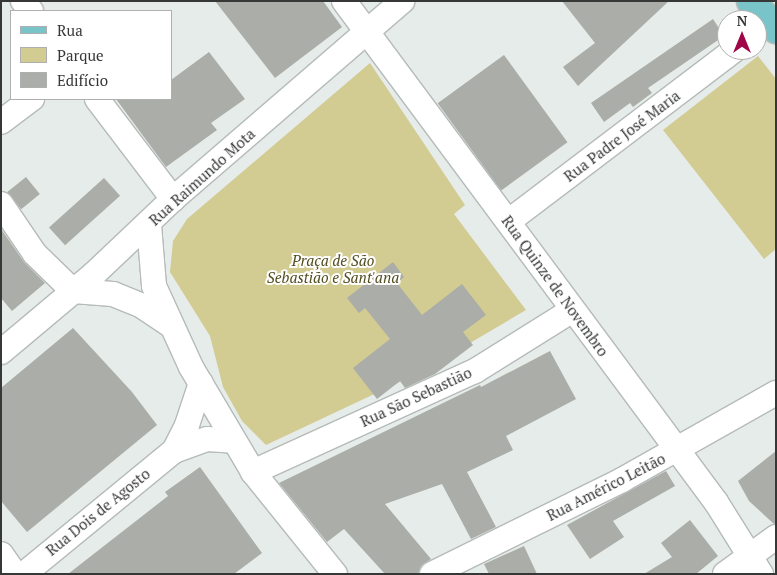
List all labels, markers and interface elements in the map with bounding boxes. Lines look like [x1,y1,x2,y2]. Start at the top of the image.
legend [10,10,172,100]
north arrow [717,10,767,60]
text: N [737,11,747,30]
text: Rua [57,20,83,40]
text: Parque [57,45,104,65]
text: Edifício [57,70,108,90]
street label: Rua Padre José Maria [560,86,684,186]
street label: Rua Raimundo Mota [145,125,259,229]
street label: Rua Quinze de Novembro [498,212,612,360]
park label: Praça de São Sebastião e Sant'ana [267,251,399,286]
street label: Rua São Sebastião [357,363,475,431]
street label: Rua Américo Leitão [544,449,668,525]
street label: Rua Dois de Agosto [42,465,154,559]

